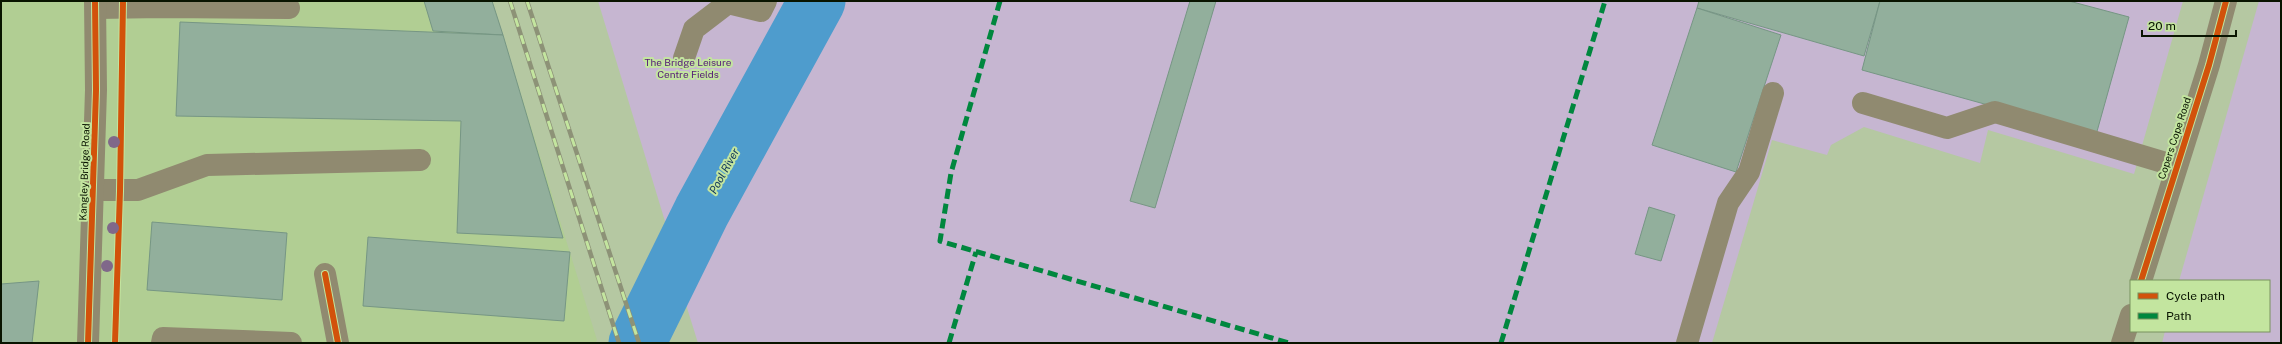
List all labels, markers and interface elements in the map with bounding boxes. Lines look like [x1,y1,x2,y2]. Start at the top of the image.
scale bar [2142,12,2236,38]
text: 20 m [2148,19,2176,33]
park label: The Bridge Leisure Centre Fields [644,56,732,80]
street label: Copers Cope Road [2155,95,2193,181]
street label: Kangley Bridge Road [76,123,92,221]
water label: Pool River [707,146,742,196]
legend [2130,280,2270,332]
text: Cycle path [2166,289,2225,303]
text: Path [2166,309,2192,323]

